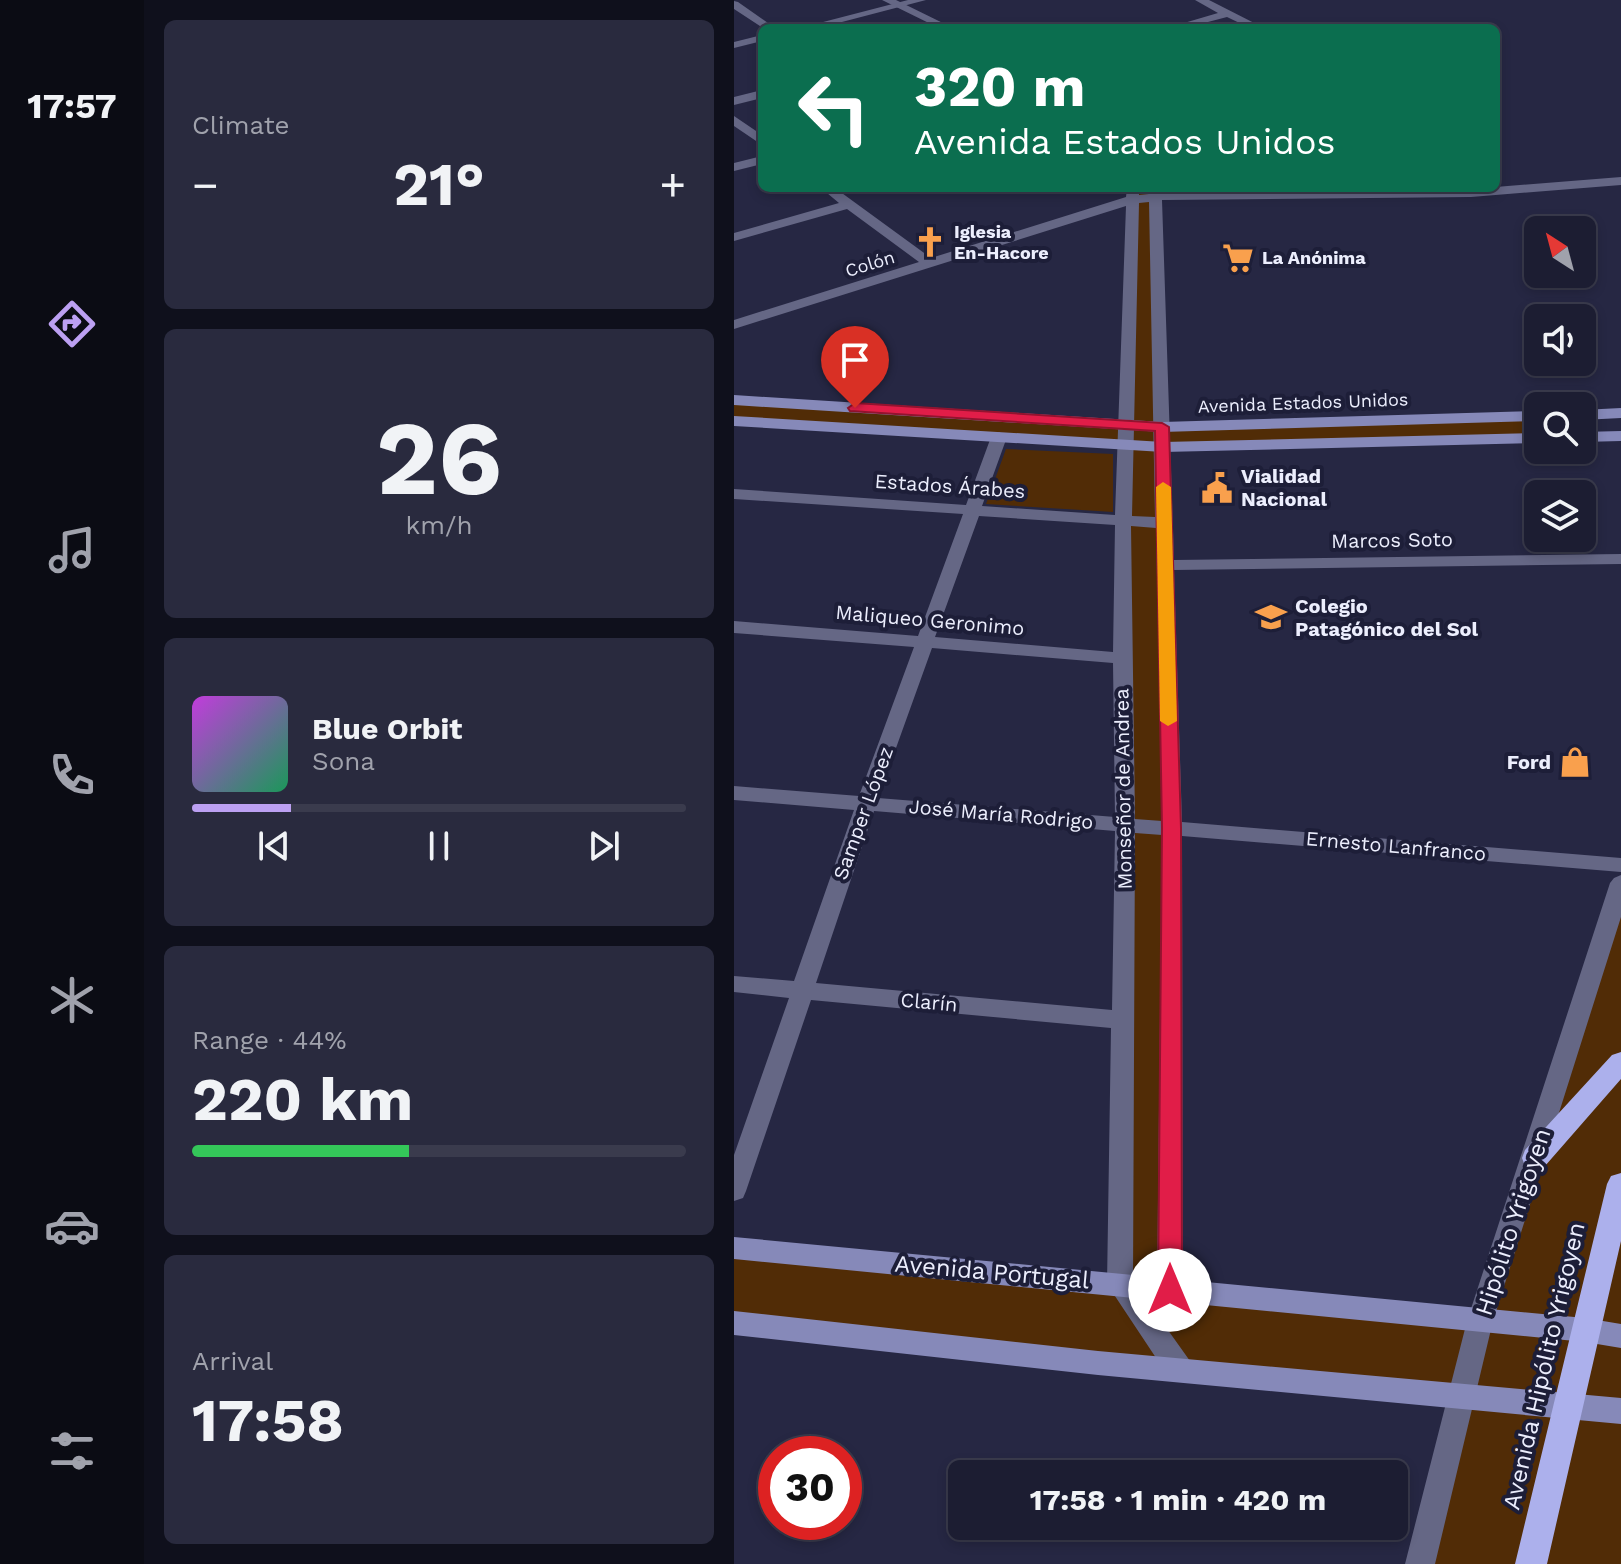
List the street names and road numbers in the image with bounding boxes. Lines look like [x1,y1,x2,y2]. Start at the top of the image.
street label: Colón [843,246,897,281]
street label: Avenida Estados Unidos [1197,388,1409,417]
street label: Estados Árabes [874,469,1026,503]
street label: Marcos Soto [1331,527,1453,553]
street label: Maliqueo Geronimo [835,600,1025,640]
street label: Monseñor de Andrea [1109,688,1137,890]
street label: Samper López [828,743,898,883]
street label: José María Rodrigo [908,794,1094,834]
street label: Ernesto Lanfranco [1305,826,1487,866]
street label: Clarín [900,988,958,1016]
street label: Hipólito Yrigoyen [1470,1125,1556,1319]
street label: Avenida Hipólito Yrigoyen [1497,1220,1591,1512]
street label: Avenida Portugal [893,1250,1091,1295]

